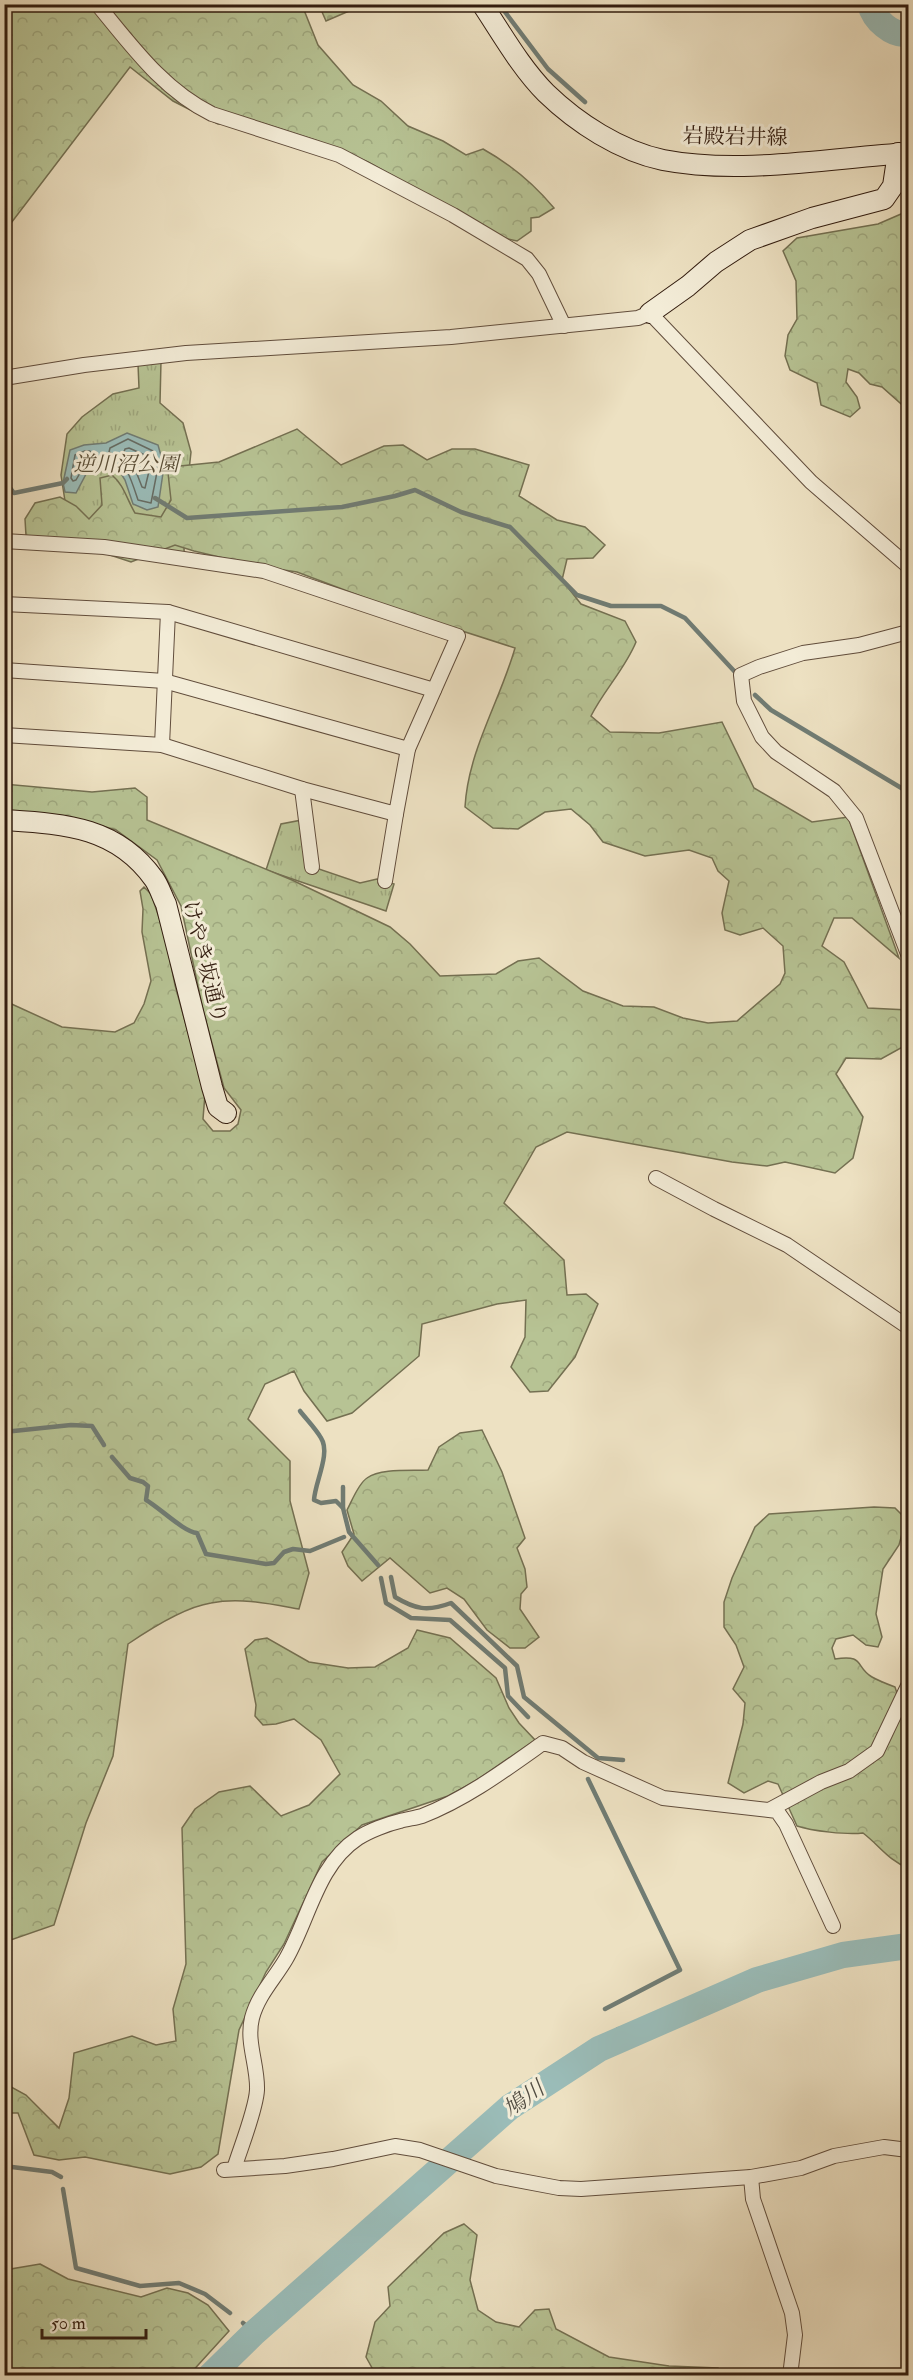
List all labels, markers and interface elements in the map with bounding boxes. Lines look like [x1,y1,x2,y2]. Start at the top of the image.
street label: 岩殿岩井線 [682,123,788,151]
park label: 逆川沼公園 [74,451,181,478]
street label: けやき坂通り [177,898,233,1026]
water label: 鳩川 [498,2074,552,2123]
scale bar [42,2302,146,2340]
text: 50 m [51,2312,86,2335]

